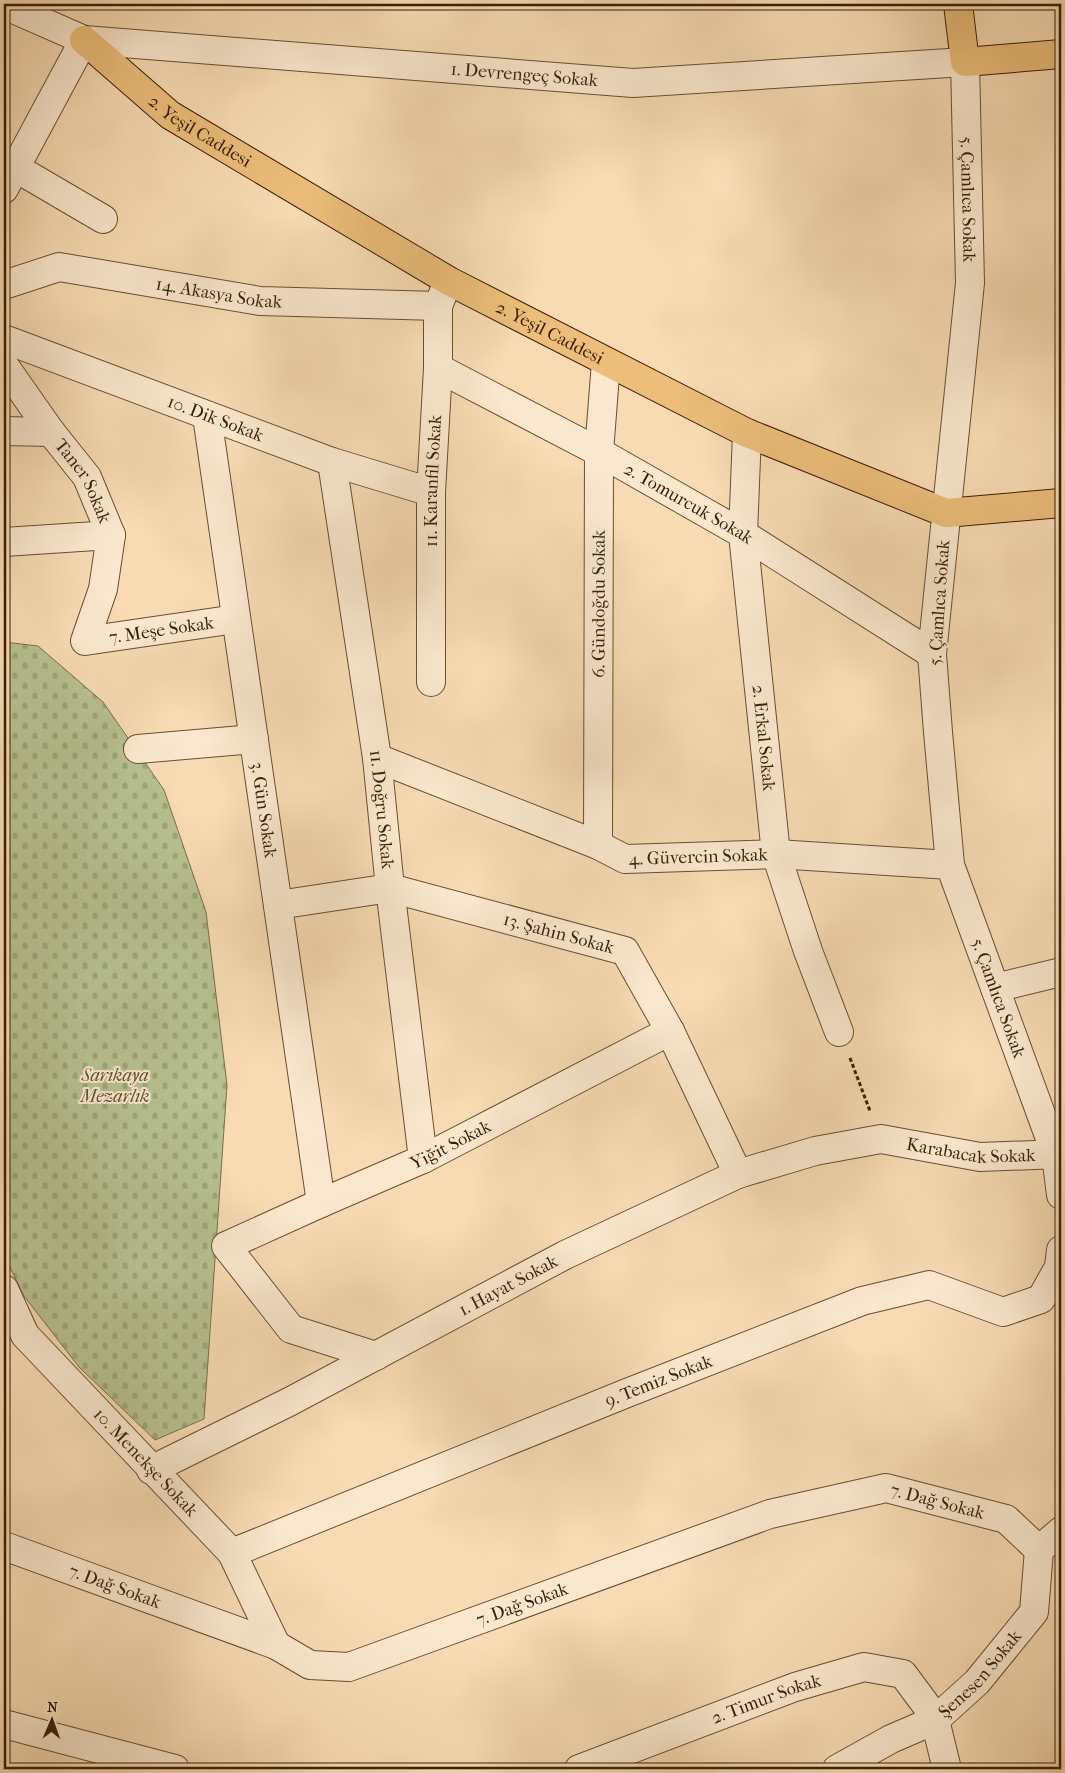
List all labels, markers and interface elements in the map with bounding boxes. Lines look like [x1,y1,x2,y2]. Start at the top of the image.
street label: 1. Devrengeç Sokak [450,59,599,91]
street label: 2. Yeşil Caddesi [144,91,255,172]
street label: 5. Çamlıca Sokak [955,136,980,263]
street label: 14. Akasya Sokak [154,274,283,313]
street label: 2. Yeşil Caddesi [492,297,608,369]
street label: 10. Dik Sokak [164,391,267,447]
street label: 11. Karanfil Sokak [421,414,446,547]
street label: Taner Sokak [50,435,115,527]
street label: 2. Tomurcuk Sokak [620,459,758,549]
street label: 6. Gündoğdu Sokak [588,529,610,678]
street label: 5. Çamlıca Sokak [925,539,955,667]
street label: 7. Meşe Sokak [108,612,216,648]
street label: 2. Erkal Sokak [748,684,780,793]
street label: 11. Doğru Sokak [365,748,398,871]
street label: 3. Gün Sokak [246,760,281,860]
street label: 4. Güvercin Sokak [628,844,769,870]
street label: 13. Şahin Sokak [501,909,617,959]
street label: 5. Çamlıca Sokak [967,935,1030,1062]
park label: Sarıkaya Mezarlık [78,1065,150,1107]
street label: Yiğit Sokak [406,1115,495,1175]
street label: Karabacak Sokak [905,1134,1036,1168]
street label: 1. Hayat Sokak [455,1251,562,1321]
street label: 9. Temiz Sokak [602,1350,716,1412]
street label: 10. Menekşe Sokak [89,1404,202,1522]
street label: 7. Dağ Sokak [888,1480,987,1524]
street label: 7. Dağ Sokak [66,1560,164,1613]
street label: 7. Dağ Sokak [473,1578,572,1631]
street label: Şenesen Sokak [934,1626,1026,1723]
street label: 2. Timur Sokak [708,1670,824,1729]
north arrow [28,1696,78,1746]
text: N [47,1699,58,1716]

